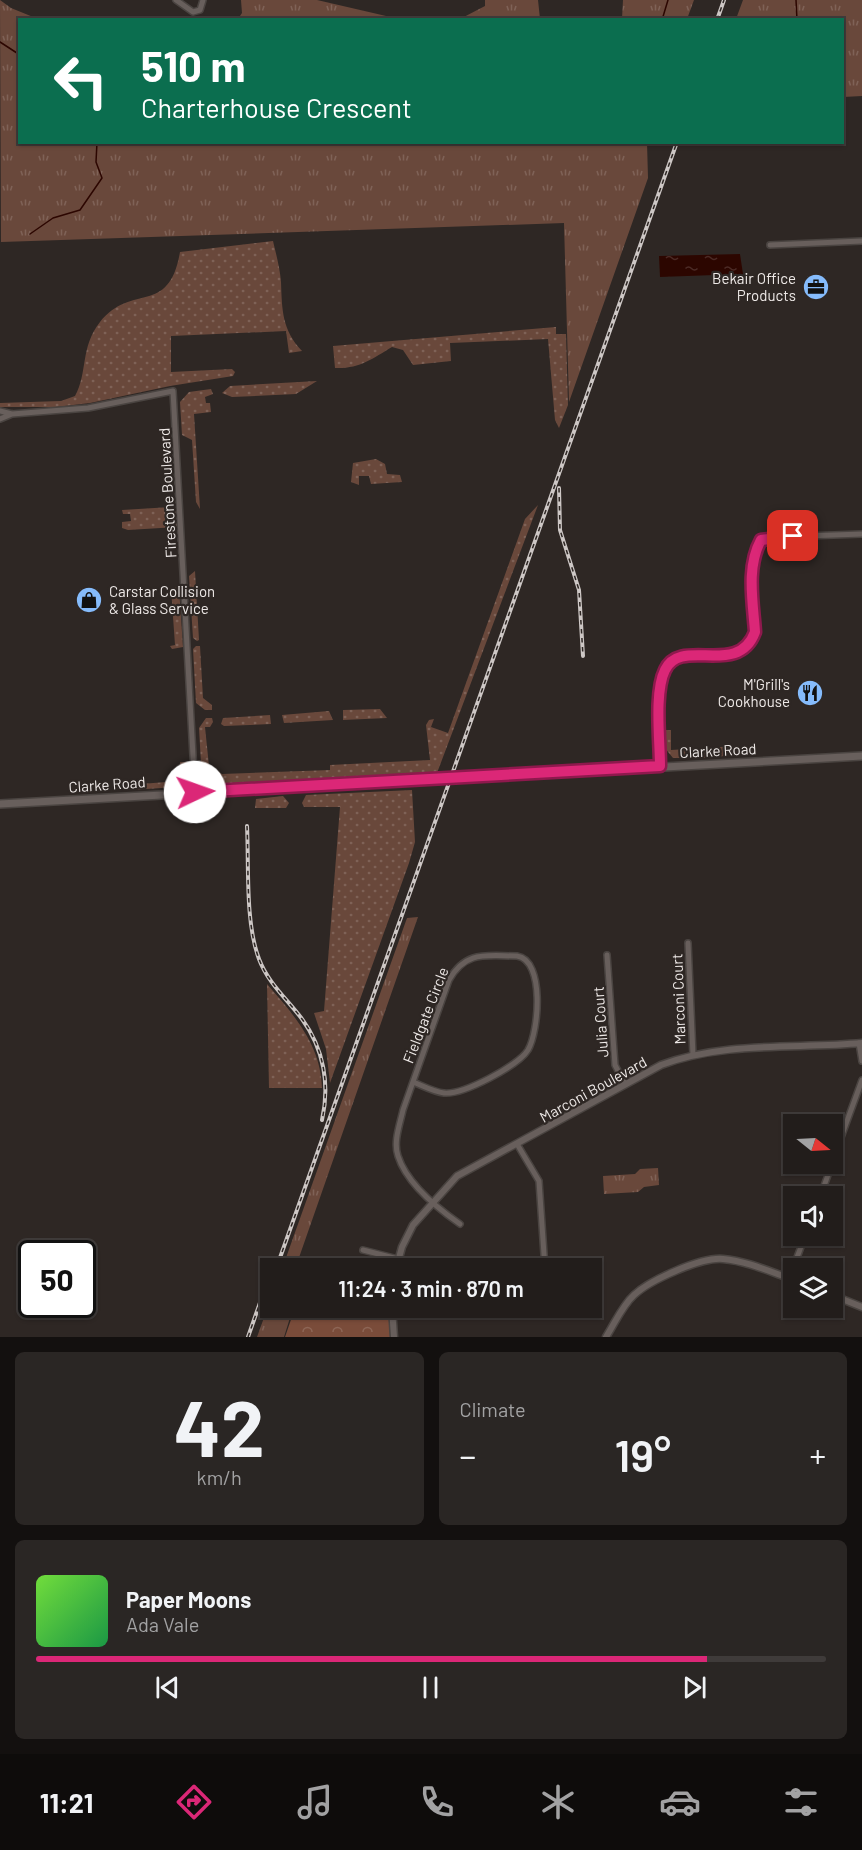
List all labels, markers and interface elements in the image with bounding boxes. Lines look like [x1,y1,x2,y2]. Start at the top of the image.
text: 510 m [141,40,245,90]
icon: left [42,42,120,120]
text: Charterhouse Crescent [141,91,412,123]
place label: Bekair Office Products [712,269,796,304]
office icon: Bekair Office Products [801,272,831,302]
street label: Firestone Boulevard [155,427,179,559]
pin [767,510,818,561]
icon: arrive [776,519,809,552]
place label: Carstar Collision & Glass Service [109,582,215,617]
shop icon: Carstar Collision & Glass Service [74,585,104,615]
place label: M'Grill's Cookhouse [718,675,790,710]
restaurant icon: M'Grill's Cookhouse [795,678,825,708]
street label: Clarke Road [679,739,757,761]
position arrow [163,760,227,824]
street label: Clarke Road [68,772,146,796]
street label: Marconi Court [667,953,689,1045]
street label: Fieldgate Circle [398,964,452,1066]
street label: Julia Court [589,986,611,1058]
street label: Marconi Boulevard [536,1052,650,1126]
north arrow [783,1114,843,1174]
map controls [783,1114,843,1318]
button: sound [783,1186,843,1246]
speed limit sign: 50 [18,1240,96,1318]
button: layers [783,1258,843,1318]
text: 11:24 · 3 min · 870 m [338,1275,524,1301]
text: 42 [174,1379,265,1473]
text: Climate [460,1397,526,1421]
text: 19° [614,1427,671,1481]
text: − [460,1435,476,1475]
text: + [810,1435,826,1475]
text: km/h [197,1465,242,1489]
text: Paper Moons [126,1586,251,1612]
text: Ada Vale [126,1612,199,1636]
icon: previous [151,1671,184,1704]
icon: pause [414,1671,447,1704]
icon: next [678,1671,711,1704]
icon: directions [173,1781,215,1823]
icon: music [294,1781,336,1823]
icon: phone [416,1781,458,1823]
icon: climate [537,1781,579,1823]
icon: car [659,1781,701,1823]
icon: filters [780,1781,822,1823]
text: 11:21 [40,1786,93,1818]

